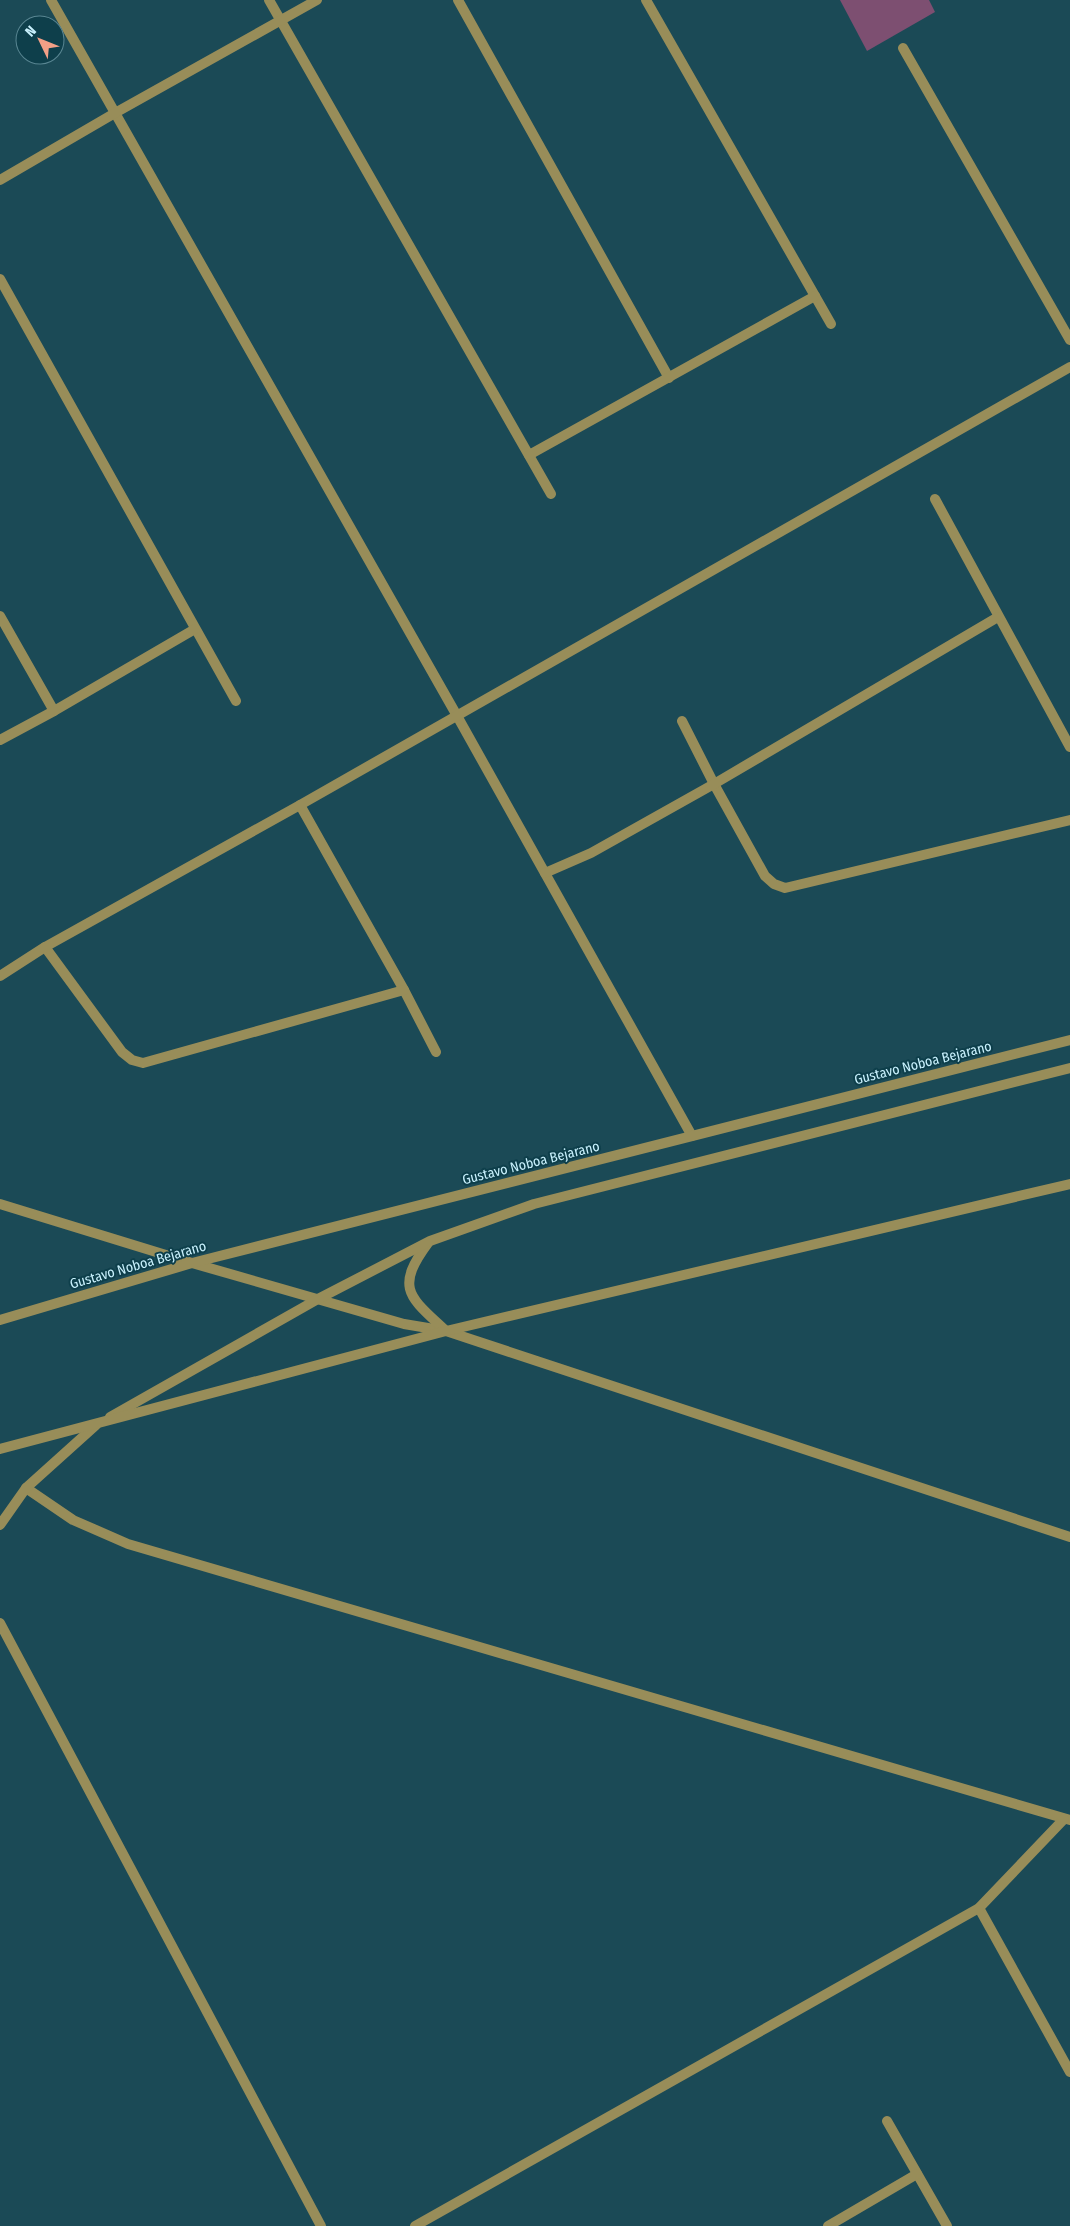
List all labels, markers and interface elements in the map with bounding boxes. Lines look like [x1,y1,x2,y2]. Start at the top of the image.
north arrow [15,15,65,65]
text: N [22,23,40,40]
street label: Gustavo Noboa Bejarano [853,1038,993,1088]
street label: Gustavo Noboa Bejarano [461,1138,601,1188]
street label: Gustavo Noboa Bejarano [68,1237,208,1293]

